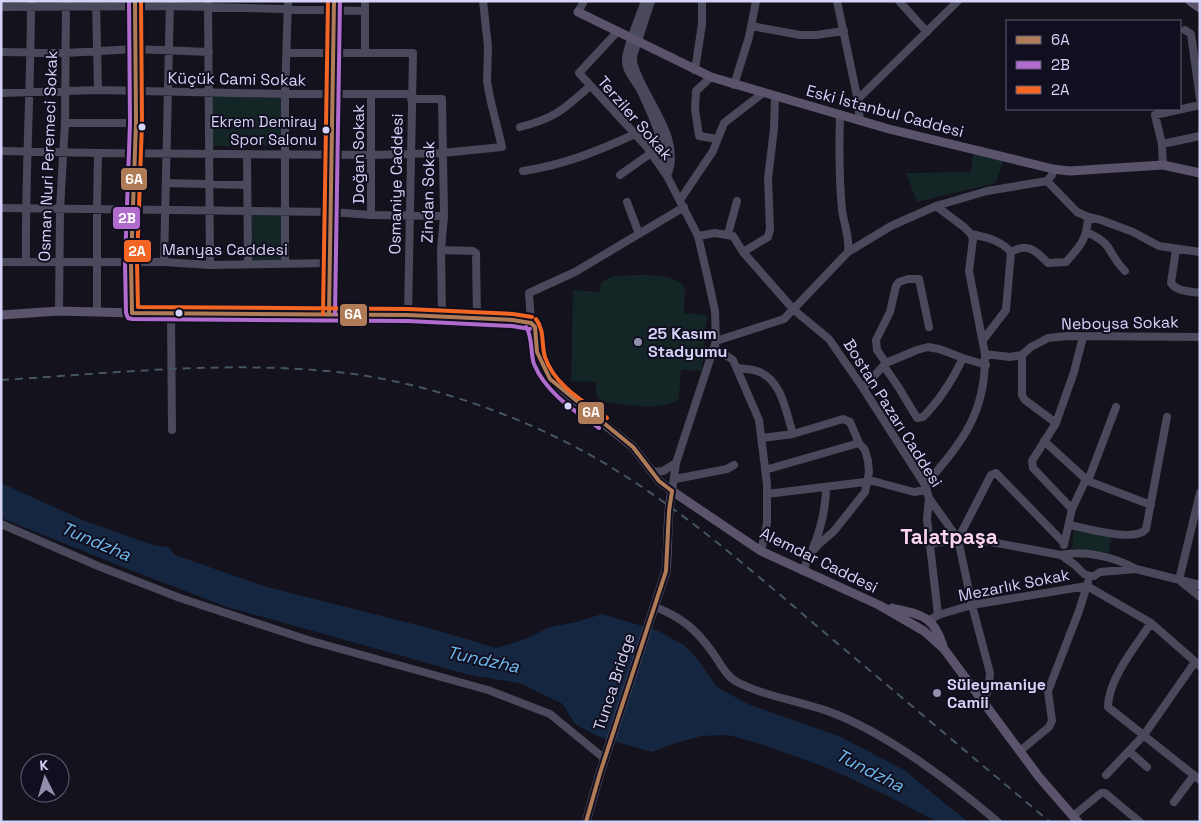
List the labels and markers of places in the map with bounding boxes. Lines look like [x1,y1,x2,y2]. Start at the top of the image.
place label: Ekrem Demiray Spor Salonu [211,112,317,149]
unlabelled marker [137,122,147,132]
marker: Ekrem Demiray Spor Salonu [321,125,331,135]
unlabelled marker [174,308,184,318]
place label: 25 Kasım Stadyumu [648,323,727,362]
marker: 25 Kasım Stadyumu [632,336,644,348]
unlabelled marker [563,401,573,411]
place label: Süleymaniye Camii [947,674,1046,713]
marker: Süleymaniye Camii [931,687,943,699]

